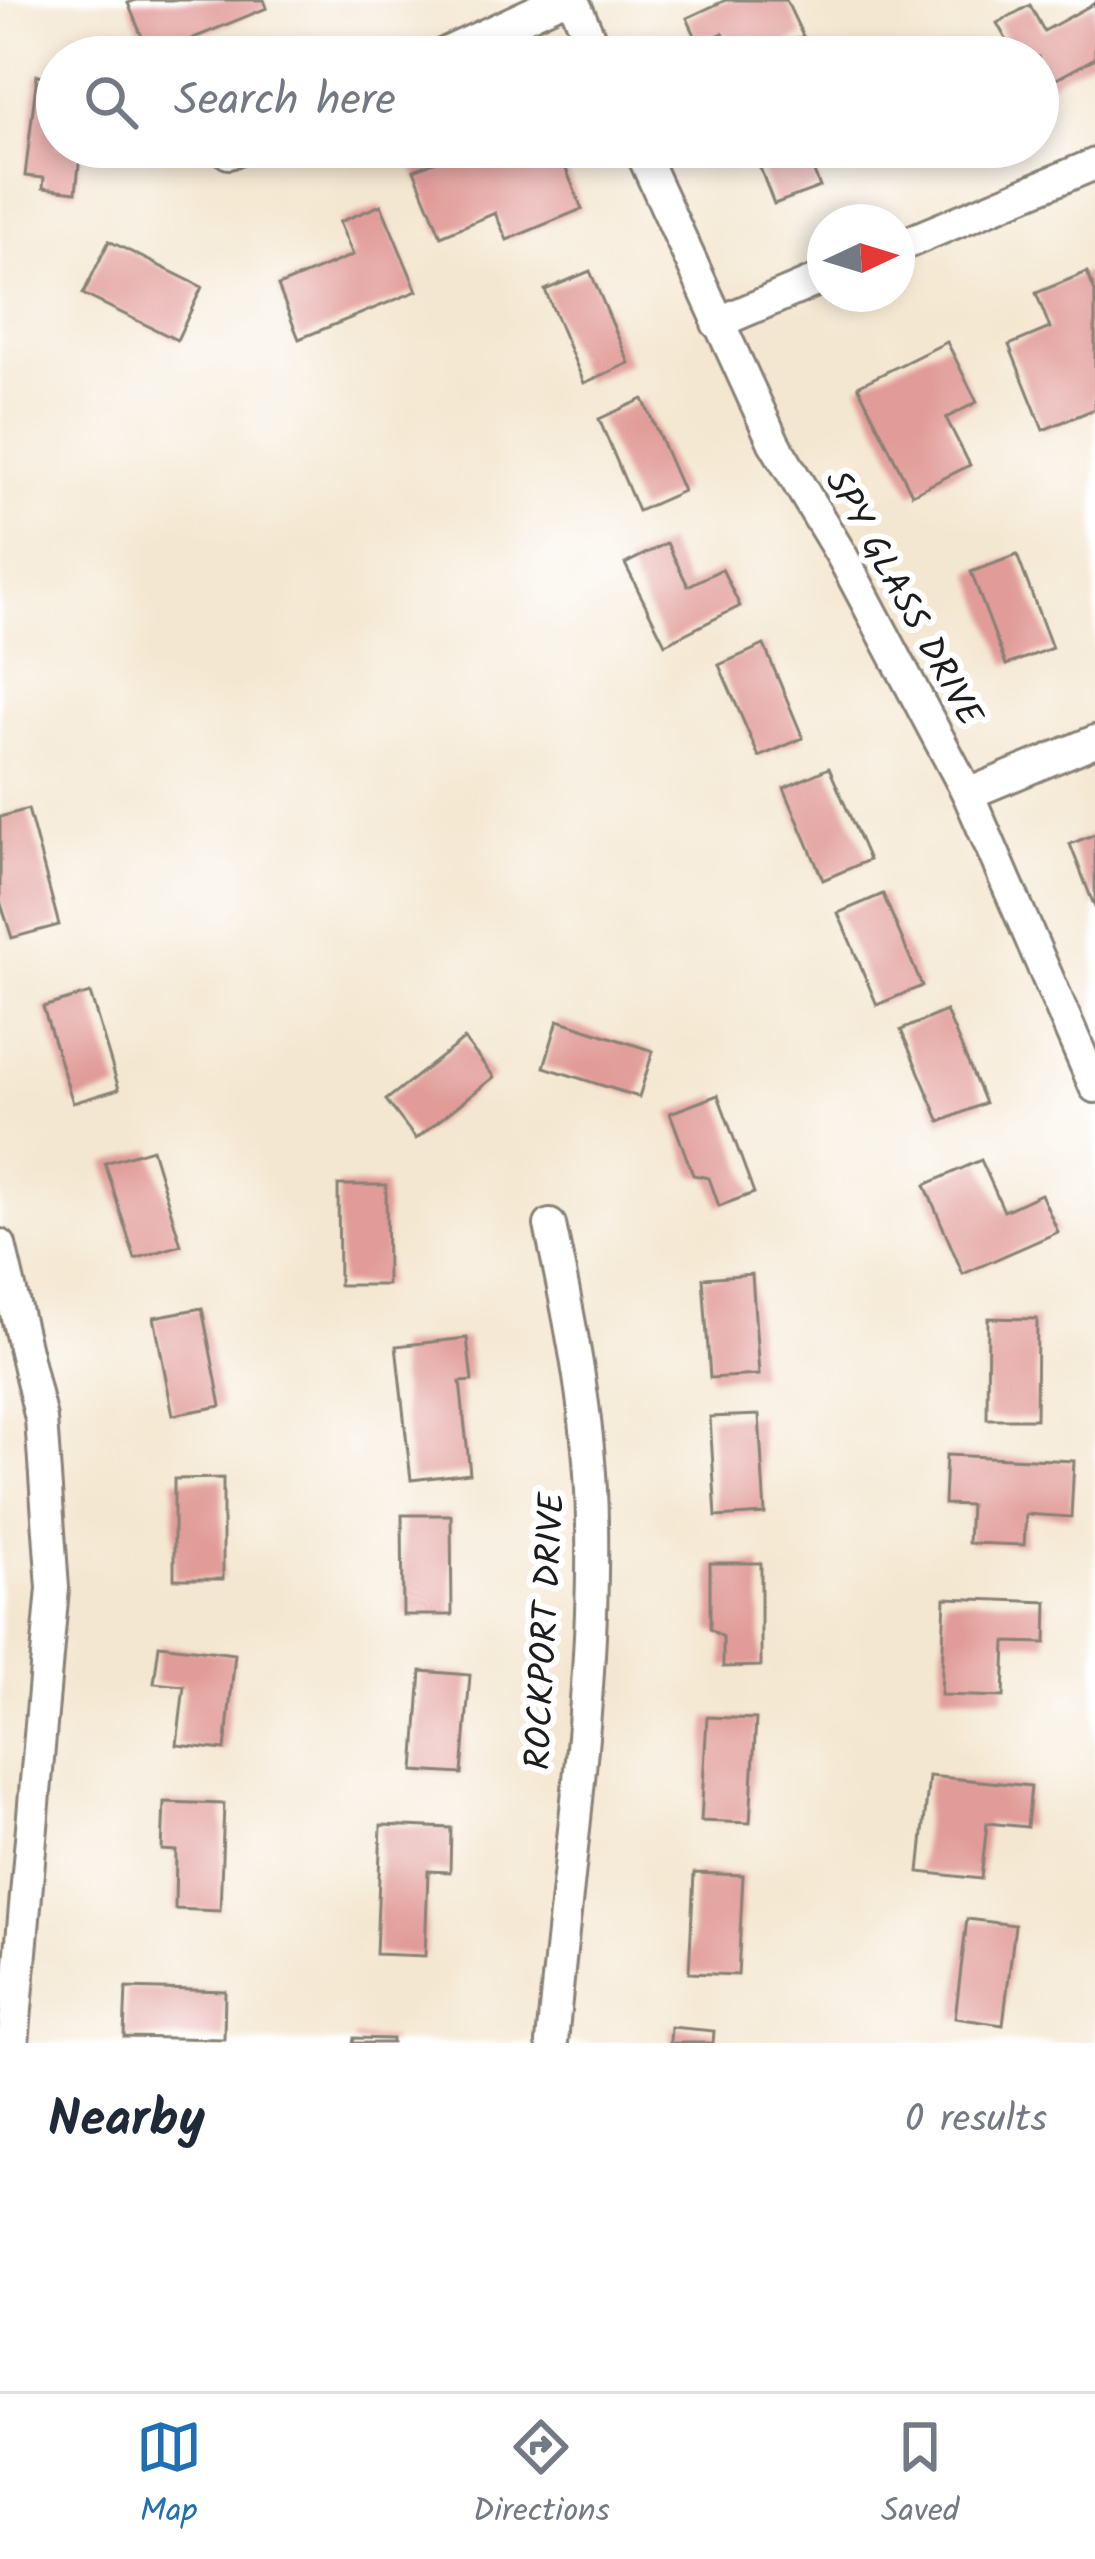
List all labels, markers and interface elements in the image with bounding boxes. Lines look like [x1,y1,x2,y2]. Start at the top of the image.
search box [36,36,1059,168]
text: Search here [174,66,396,138]
icon: search [78,69,144,135]
north arrow [807,204,915,312]
street label: SPY GLASS DRIVE [808,460,997,738]
street label: ROCKPORT DRIVE [511,1490,582,1771]
text: Nearby [48,2081,205,2162]
text: 0 results [905,2090,1047,2152]
tab: Map [136,2414,202,2539]
tab: Directions [473,2414,610,2539]
tab: Saved [881,2414,959,2539]

